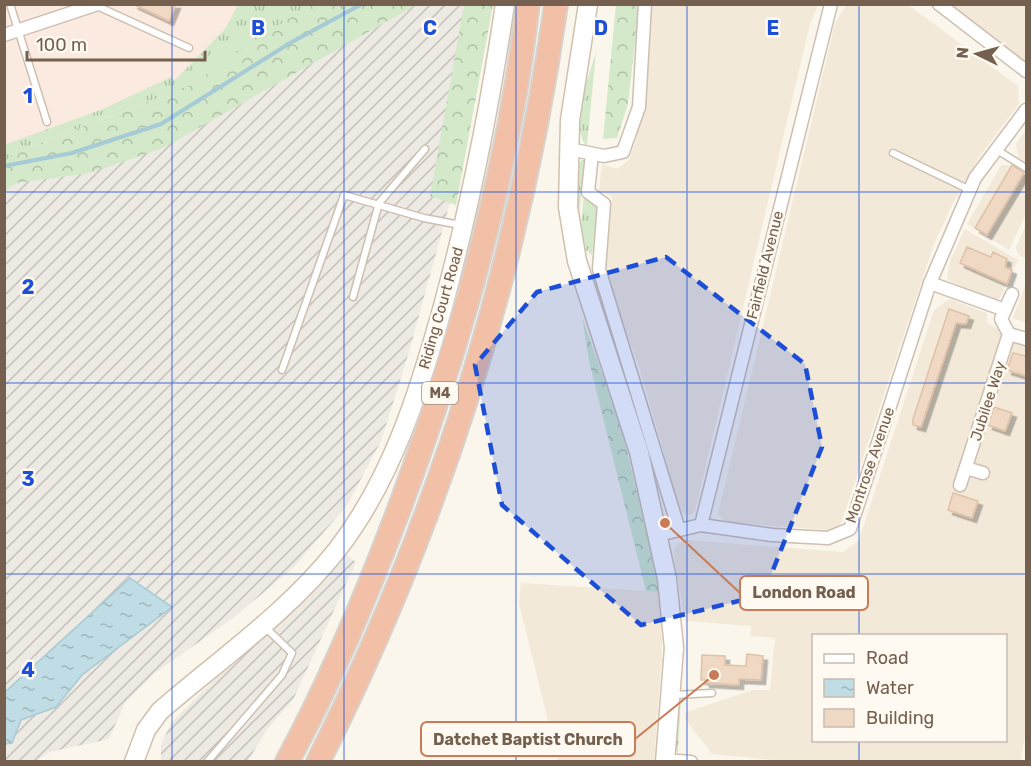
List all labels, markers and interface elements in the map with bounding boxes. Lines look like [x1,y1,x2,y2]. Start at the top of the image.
text: B [251,16,265,40]
text: C [423,16,437,40]
text: D [594,16,608,40]
text: E [767,16,779,40]
scale bar [27,24,206,62]
north arrow [947,24,1007,84]
text: 100 m [36,34,87,56]
text: N [953,46,973,59]
text: 1 [23,84,33,108]
street label: Fairfield Avenue [743,209,787,321]
street label: Riding Court Road [415,245,467,371]
text: 2 [22,275,35,299]
street label: Jubilee Way [967,359,1009,443]
road number: M4 [422,382,458,404]
street label: Montrose Avenue [842,405,898,525]
text: 3 [21,467,35,491]
callout: London Road [740,576,868,610]
text: London Road [752,583,856,602]
legend [812,634,1007,742]
text: Road [866,647,909,669]
text: 4 [21,658,35,682]
text: Water [866,677,914,699]
text: Building [866,707,934,729]
callout: Datchet Baptist Church [421,722,635,756]
text: Datchet Baptist Church [433,730,623,749]

